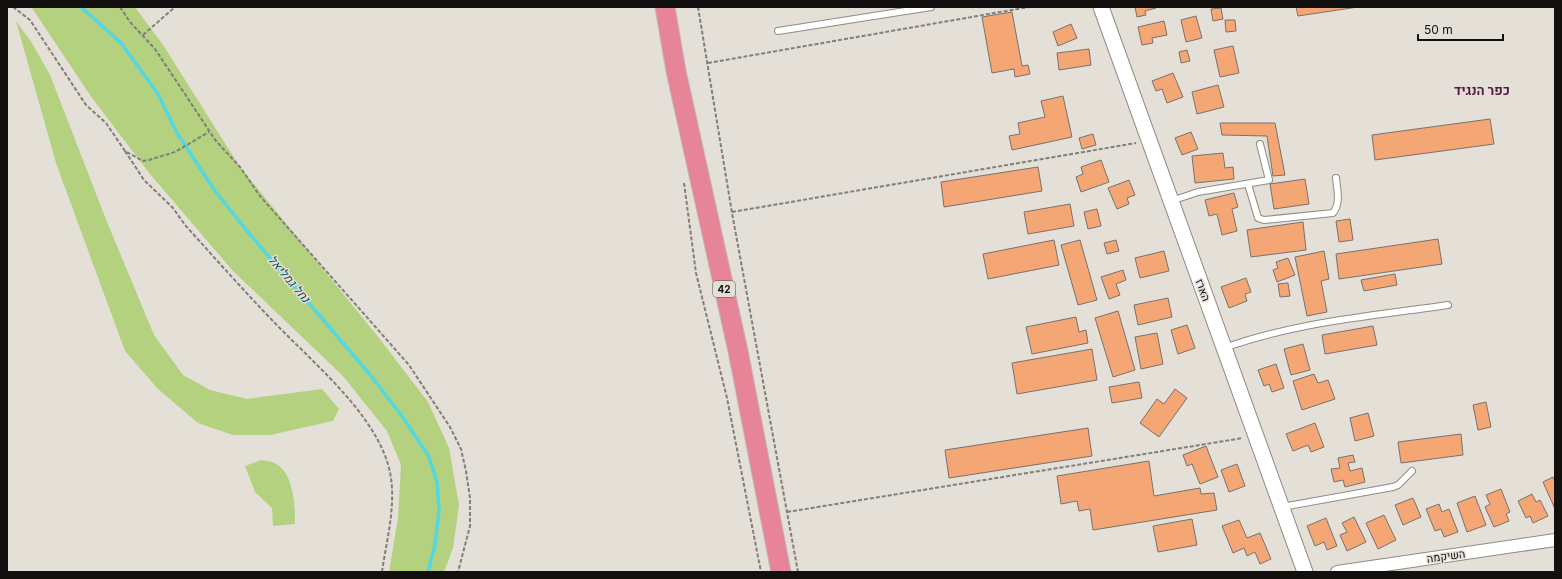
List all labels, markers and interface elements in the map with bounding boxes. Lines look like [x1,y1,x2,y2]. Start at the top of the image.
scale bar [1418,16,1503,42]
text: 50 m [1424,22,1453,37]
district label: כפר הנגיד [1454,82,1510,98]
water label: נחל גמליאל [265,252,315,307]
street label: הארז [1193,277,1213,303]
road number: 42 [713,281,735,297]
street label: השיקמה [1426,546,1466,566]

